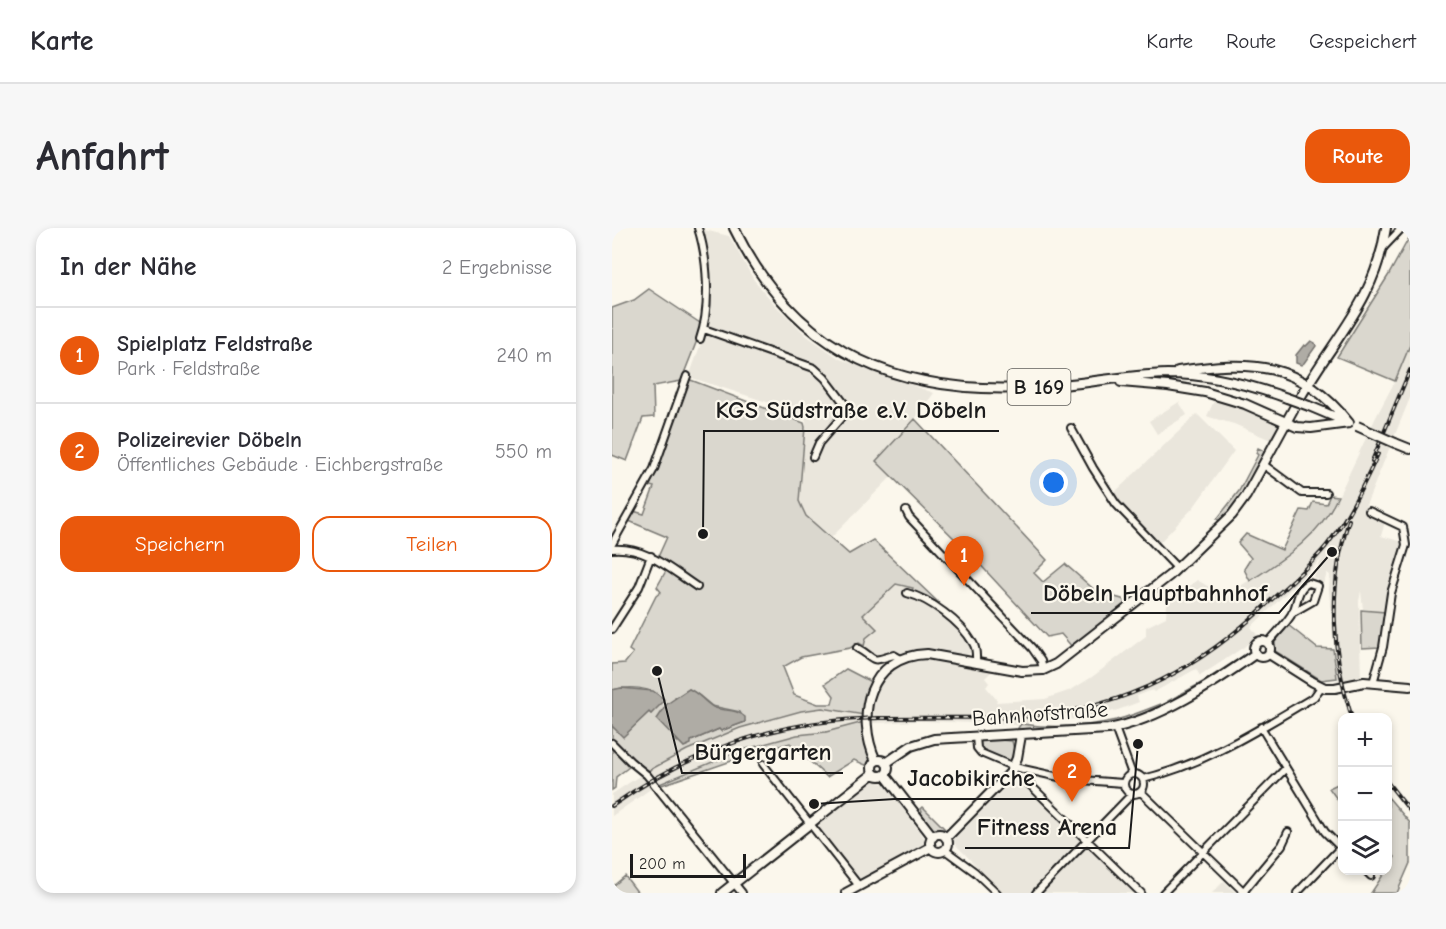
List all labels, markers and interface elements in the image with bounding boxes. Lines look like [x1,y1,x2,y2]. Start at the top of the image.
text: Karte [30,25,94,57]
text: Karte [1146,29,1193,53]
text: Route [1226,29,1276,53]
text: Gespeichert [1309,29,1416,53]
button: Route [1305,129,1410,183]
text: Anfahrt [36,132,169,181]
text: In der Nähe [60,252,197,282]
text: 2 Ergebnisse [442,256,552,279]
text: Spielplatz Feldstraße [117,331,313,357]
text: 1 [76,344,83,367]
text: 240 m [497,344,552,367]
text: Park · Feldstraße [117,357,260,380]
road number: B 169 [1008,369,1070,405]
callout: KGS Südstraße e.V. Döbeln [704,389,999,431]
text: KGS Südstraße e.V. Döbeln [715,396,987,424]
text: Polizeirevier Döbeln [117,427,302,453]
text: 2 [75,440,84,463]
text: 550 m [495,440,552,463]
text: Öffentliches Gebäude · Eichbergstraße [117,453,443,476]
your location [1039,468,1068,497]
button: Speichern [60,516,300,572]
button: Teilen [312,516,552,572]
pin: 1 [944,536,984,586]
callout: Döbeln Hauptbahnhof [1031,571,1279,613]
text: Döbeln Hauptbahnhof [1043,579,1268,607]
street label: Bahnhofstraße [971,696,1109,732]
map controls [1338,713,1392,875]
button: + [1338,713,1392,767]
callout: Bürgergarten [682,731,843,773]
text: Bürgergarten [694,738,832,766]
pin: 2 [1052,752,1092,802]
callout: Jacobikirche [895,757,1047,799]
text: Jacobikirche [907,764,1035,792]
button: − [1338,767,1392,821]
callout: Fitness Arena [965,806,1129,848]
text: Fitness Arena [977,813,1117,841]
button: layers [1338,821,1392,875]
scale bar [630,851,746,878]
text: 200 m [639,855,685,873]

